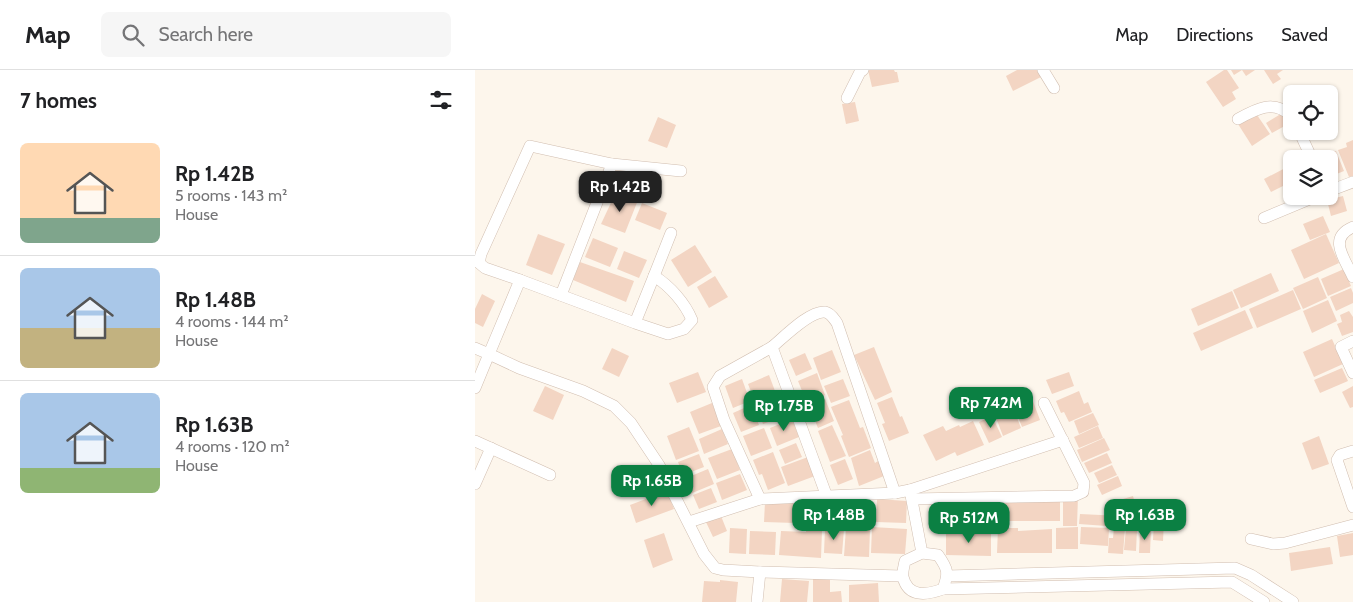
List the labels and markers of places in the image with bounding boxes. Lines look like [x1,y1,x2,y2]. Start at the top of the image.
pin: Rp 1.42B [568,170,672,213]
pin: Rp 742M [945,386,1037,429]
pin: Rp 1.75B [732,390,836,432]
pin: Rp 1.65B [600,464,704,507]
pin: Rp 1.48B [782,498,886,541]
pin: Rp 1.63B [1093,498,1197,541]
pin: Rp 512M [923,502,1015,544]

